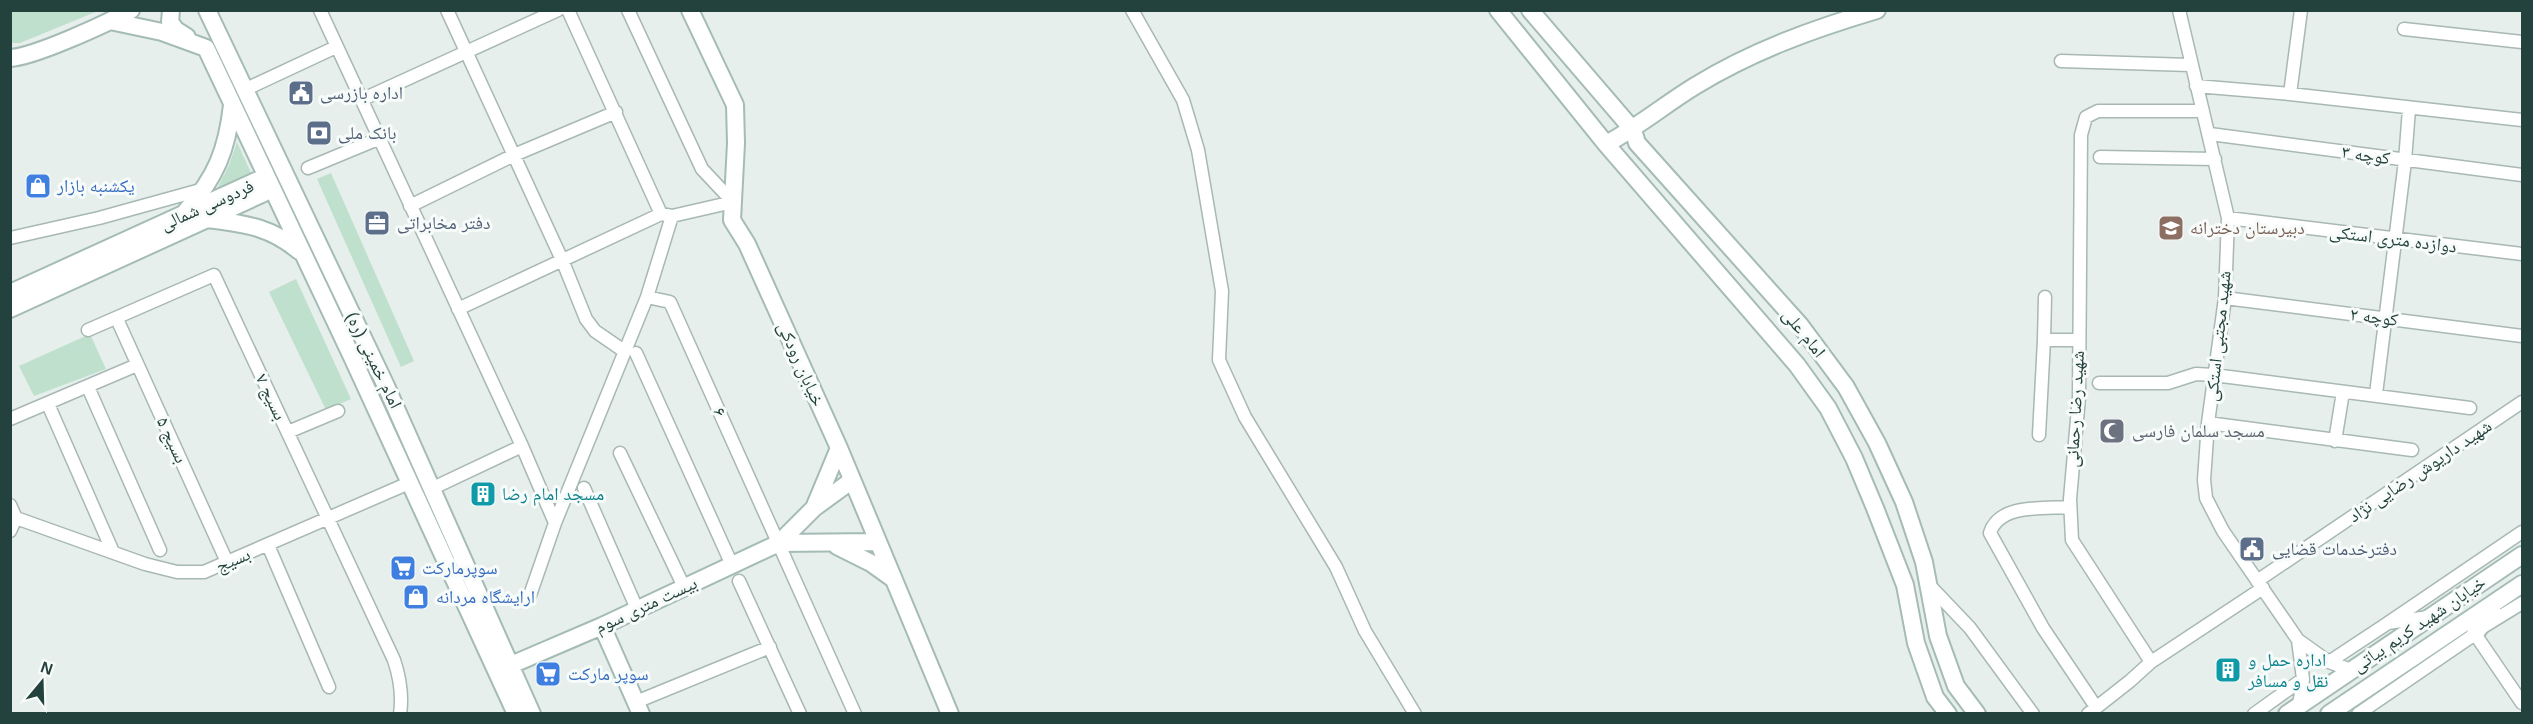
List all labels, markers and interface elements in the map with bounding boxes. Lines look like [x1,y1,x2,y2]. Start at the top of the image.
public building icon: اداره بازرسی [286,78,316,108]
place label: اداره بازرسی [320,83,403,104]
bank icon: بانک ملی [304,118,334,148]
place label: بانک ملی [338,123,396,144]
street label: کوچه ۳ [2340,142,2392,169]
shop icon: یکشنبه بازار [23,171,53,201]
place label: یکشنبه بازار [56,176,135,197]
street label: فردوسی شمالی [157,176,257,235]
office icon: دفتر مخابراتی [362,208,392,238]
place label: دفتر مخابراتی [397,213,491,234]
school or university icon: دبیرستان دخترانه [2156,213,2186,243]
place label: دبیرستان دخترانه [2190,218,2305,239]
street label: دوازده متری استکی [2328,221,2458,258]
street label: شهید مجتبی استکی [2201,270,2236,402]
street label: کوچه ۲ [2349,304,2400,331]
street label: امام علی [1777,305,1830,363]
street label: امام خمینی (ره) [340,308,406,413]
street label: خیابان رودکی [773,319,828,410]
street label: شهید رضا رحمانی [2062,350,2089,468]
street label: بسیج ۷ [250,371,290,424]
street label: ۶ [709,404,731,420]
street label: بسیج ۵ [151,414,191,467]
mosque icon: مسجد سلمان فارسی [2097,416,2127,446]
street label: شهید داریوش رضایی نژاد [2345,416,2496,527]
place label: مسجد سلمان فارسی [2132,421,2265,442]
building icon: مسجد امام رضا [468,479,498,509]
place label: مسجد امام رضا [502,484,604,506]
public building icon: دفترخدمات قضایی [2237,534,2267,564]
place label: دفترخدمات قضایی [2272,539,2397,560]
street label: بسیج [213,544,254,578]
supermarket icon: سوپرمارکت [388,553,418,583]
place label: سوپرمارکت [422,558,498,579]
street label: خیابان شهید کریم بیاتی [2349,572,2490,678]
street label: بیست متری سوم [592,573,701,639]
shop icon: ارایشگاه مردانه [401,582,431,612]
place label: ارایشگاه مردانه [436,587,535,607]
place label: اداره حمل و نقل و مسافر [2247,650,2329,692]
north arrow [12,652,72,712]
building icon: اداره حمل و نقل و مسافر [2213,655,2243,685]
text: N [38,658,55,678]
supermarket icon: سوپر مارکت [533,659,563,689]
place label: سوپر مارکت [568,664,649,685]

